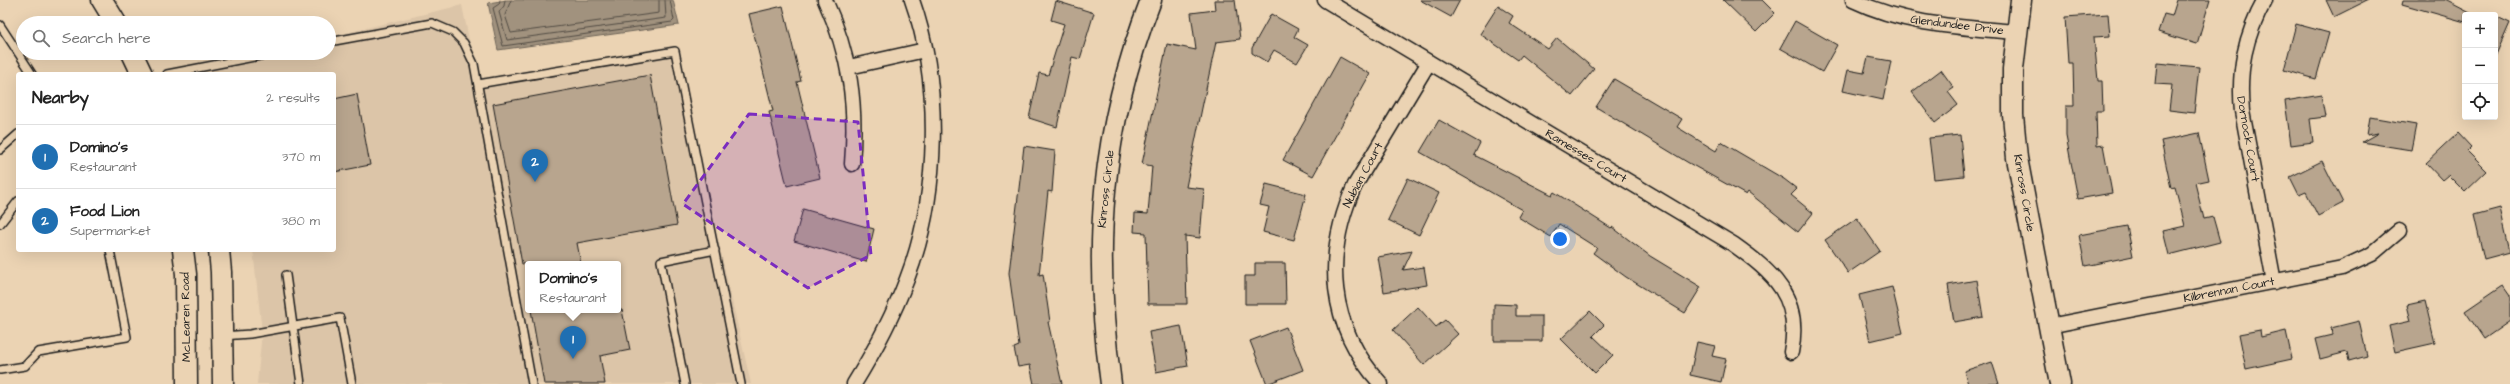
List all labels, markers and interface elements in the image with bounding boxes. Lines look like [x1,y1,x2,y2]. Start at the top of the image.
street label: Glendundee Drive [1909,11,2005,39]
map controls [2462,12,2498,120]
button: + [2462,12,2498,48]
search box [16,16,336,60]
icon: search [30,27,52,49]
text: Search here [62,28,151,49]
button: − [2462,48,2498,84]
button: locate [2462,84,2498,120]
text: Nearby [32,86,89,110]
text: 2 results [266,89,320,107]
street label: Dornock Court [2232,95,2264,183]
street label: Ramesses Court [1542,125,1630,187]
text: Domino's [70,137,128,158]
street label: Nubian Court [1339,139,1387,211]
text: 1 [44,148,46,166]
text: 370 m [282,148,320,166]
pin: 2 [522,149,548,182]
street label: Kinross Circle [1093,149,1119,229]
street label: Kinross Circle [2009,153,2039,233]
text: Restaurant [70,158,137,176]
text: Food Lion [70,201,140,222]
text: 2 [41,212,49,230]
text: 380 m [281,212,320,230]
text: Supermarket [70,222,151,240]
your location [1550,229,1570,249]
popup [525,261,621,313]
text: Domino's [540,268,598,289]
street label: McLearen Road [177,272,195,362]
street label: Kilbrennan Court [2182,273,2276,307]
text: Restaurant [540,289,606,307]
pin: 1 [560,326,586,359]

